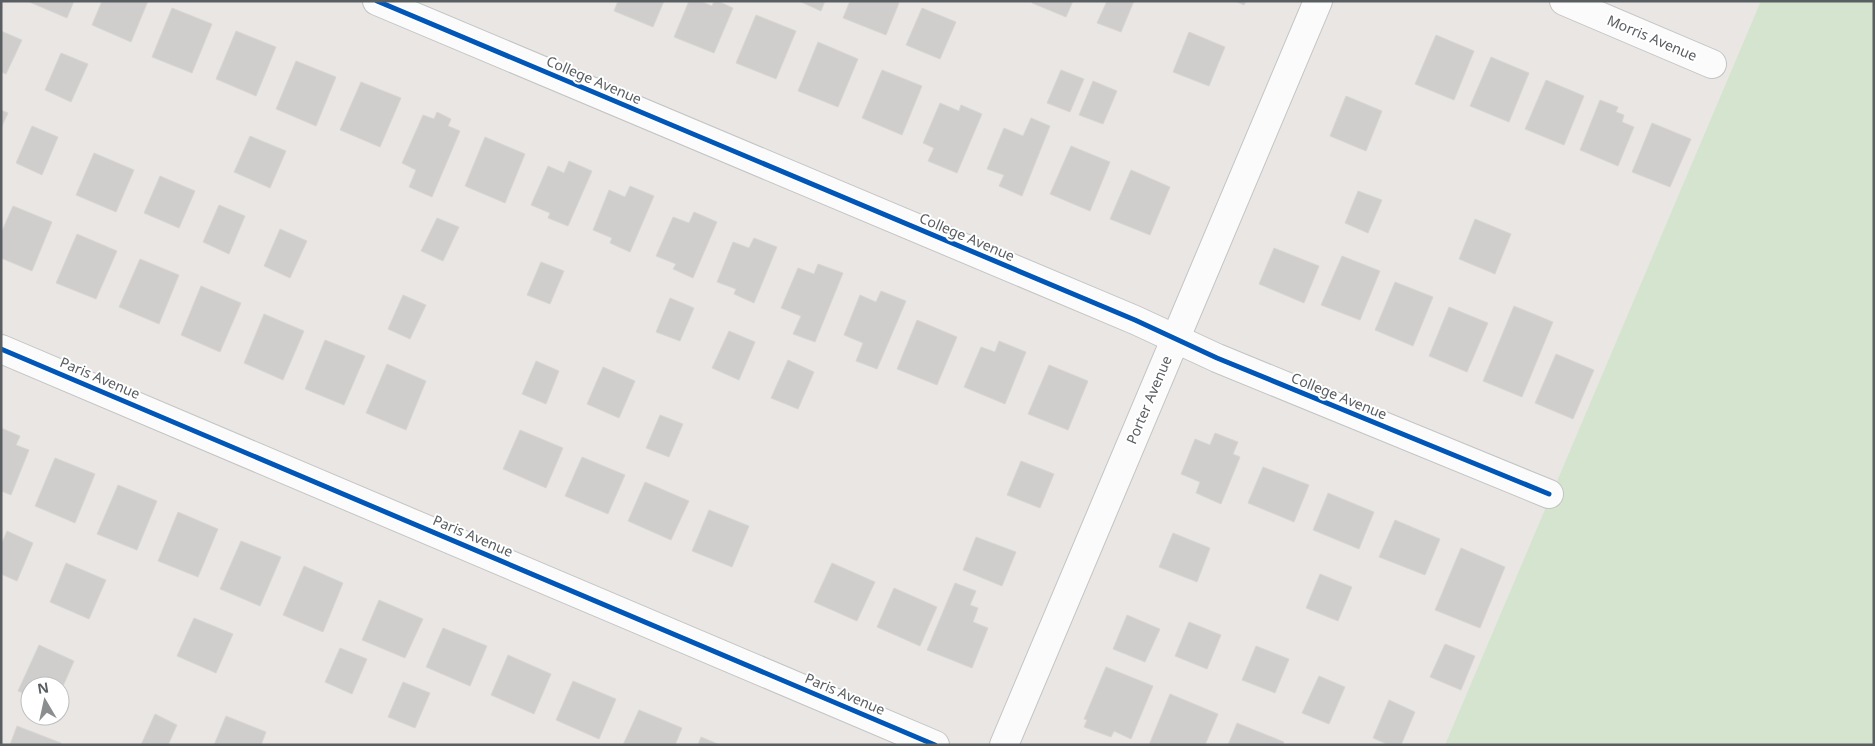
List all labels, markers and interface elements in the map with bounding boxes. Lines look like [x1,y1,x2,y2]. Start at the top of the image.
street label: Morris Avenue [1604,10,1700,65]
street label: College Avenue [544,51,645,108]
street label: College Avenue [917,208,1018,265]
street label: Paris Avenue [57,352,143,403]
street label: Porter Avenue [1121,353,1176,447]
street label: College Avenue [1288,368,1390,423]
street label: Paris Avenue [430,510,516,561]
street label: Paris Avenue [802,668,888,719]
north arrow [20,676,70,726]
text: N [36,677,50,698]

